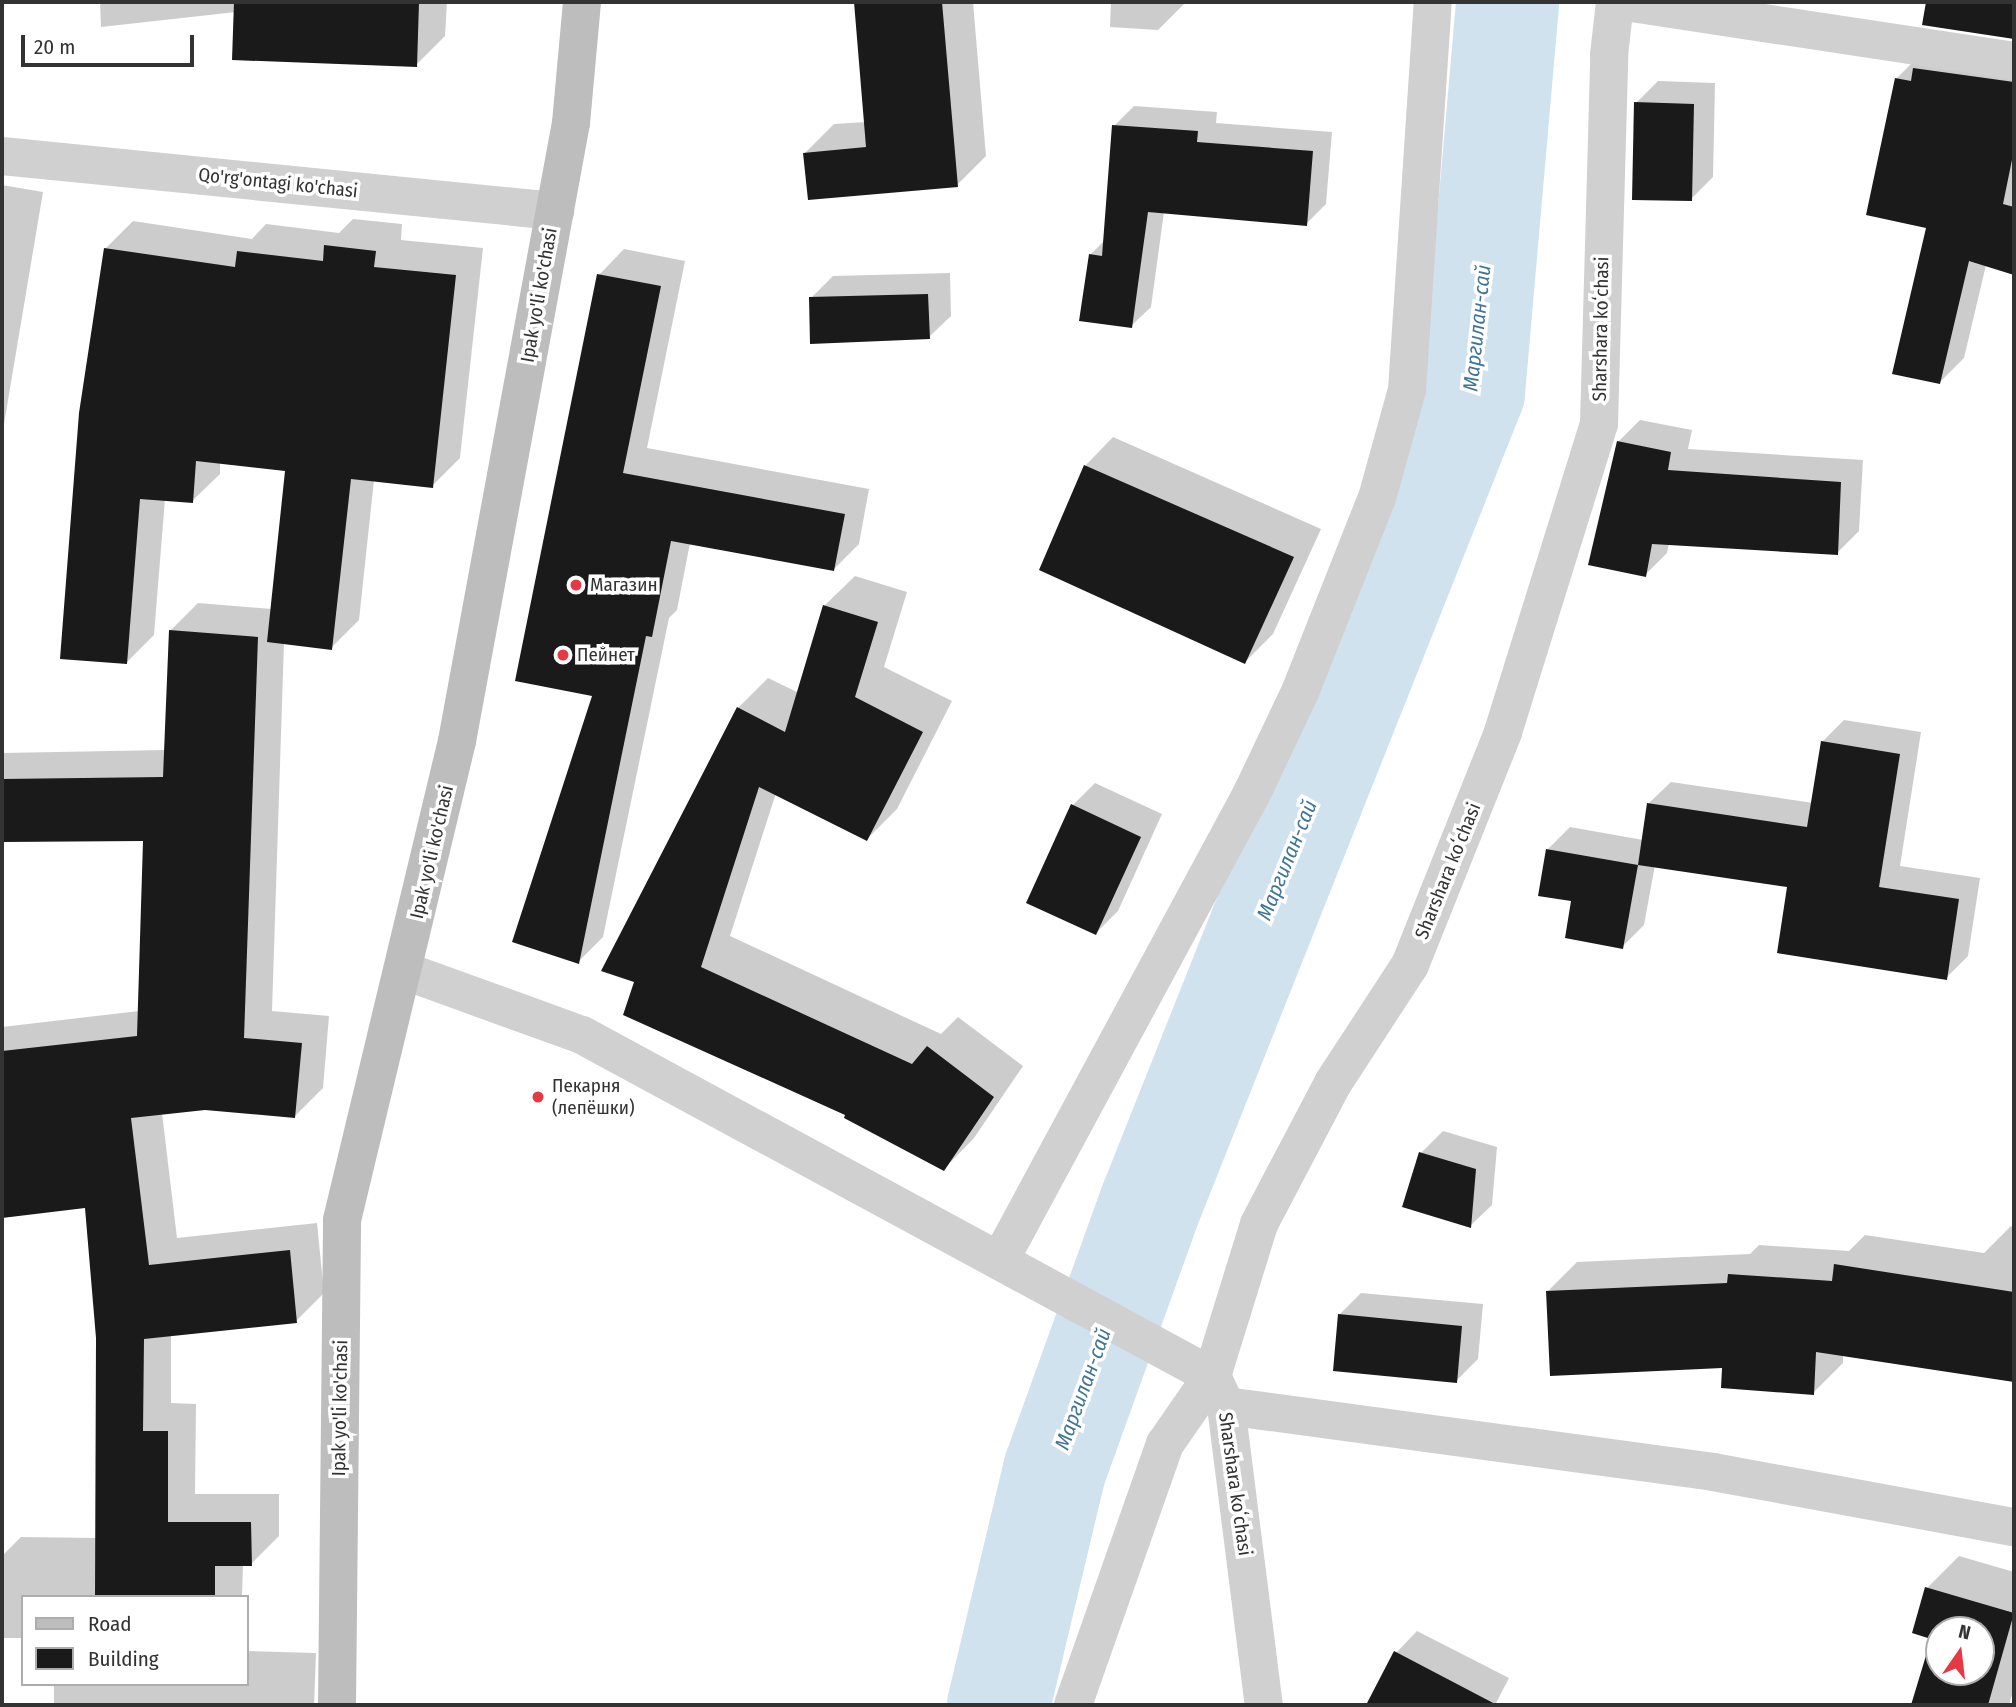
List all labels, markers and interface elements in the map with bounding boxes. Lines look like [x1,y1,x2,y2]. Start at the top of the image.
scale bar [24,21,198,65]
text: 20 m [34,34,75,60]
street label: Qo'rg'ontagi ko'chasi [197,163,359,203]
street label: Ipak yo'li ko'chasi [516,226,562,364]
street label: Sharshara koʻchasi [1588,256,1614,402]
water label: Маргилан-сай [1458,263,1496,393]
place label: Магазин [590,574,658,596]
marker: Магазин [568,577,584,593]
place label: Пейнет [577,644,635,666]
marker: Пейнет [555,647,571,663]
street label: Ipak yo'li ko'chasi [406,783,458,921]
water label: Маргилан-сай [1251,796,1323,924]
street label: Sharshara koʻchasi [1410,800,1486,942]
place label: Пекарня (лепёшки) [552,1075,635,1119]
marker: Пекарня (лепёшки) [530,1089,546,1105]
water label: Маргилан-сай [1049,1325,1117,1453]
street label: Ipak yo'li ko'chasi [327,1340,353,1476]
street label: Sharshara koʻchasi [1214,1411,1256,1557]
legend [21,1595,248,1686]
text: Road [88,1611,132,1637]
north arrow [1925,1616,1995,1686]
text: N [1956,1620,1973,1645]
text: Building [88,1646,159,1672]

